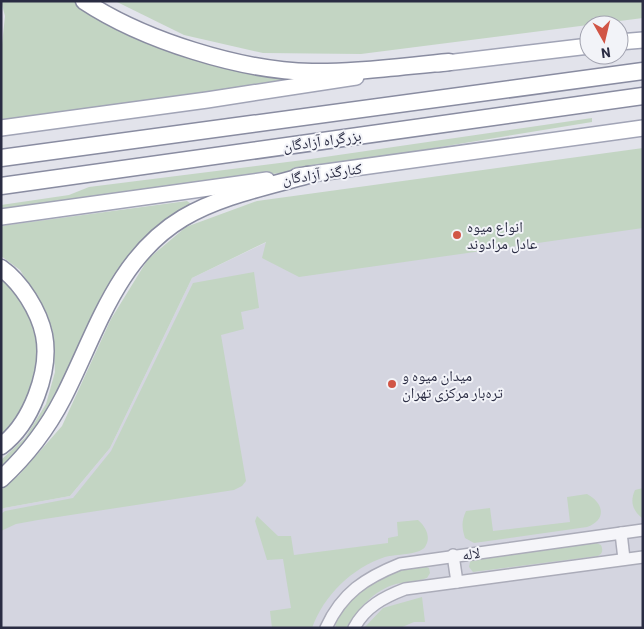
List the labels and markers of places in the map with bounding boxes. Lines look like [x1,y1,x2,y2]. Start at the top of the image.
place label: انواع میوه عادل مرادوند [467,217,538,254]
marker: انواع میوه عادل مرادوند [451,229,463,241]
place label: میدان میوه و تره‌بار مرکزی تهران [402,366,503,403]
marker: میدان میوه و تره‌بار مرکزی تهران [386,378,398,390]

